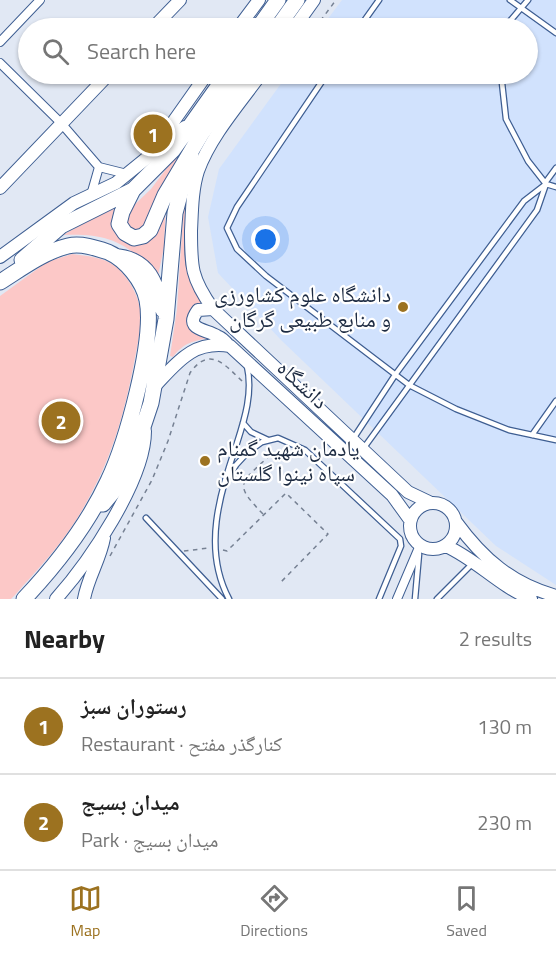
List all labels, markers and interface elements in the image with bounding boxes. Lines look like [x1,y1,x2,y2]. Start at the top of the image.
search box [18,18,538,84]
text: Search here [87,34,196,68]
icon: search [39,35,72,68]
pin: 1 [134,112,172,156]
your location [251,225,280,254]
place label: دانشگاه علوم کشاورزی و منابع طبیعی گرگان [214,277,391,336]
marker: دانشگاه علوم کشاورزی و منابع طبیعی گرگان [396,300,410,314]
street label: دانشگاه [270,351,336,417]
pin: 2 [42,398,80,444]
place label: یادمان شهید گمنام سپاه نینوا گلستان [217,431,360,490]
marker: یادمان شهید گمنام سپاه نینوا گلستان [198,454,212,468]
text: Nearby [24,619,105,658]
text: 2 results [459,623,532,654]
text: رستوران سبز [81,689,187,723]
text: 1 [38,711,49,742]
text: 130 m [477,711,532,742]
text: Restaurant · کنارگذر مفتح [81,728,282,759]
text: میدان بسیج [81,785,180,819]
text: 2 [38,807,49,838]
text: 230 m [477,807,532,838]
text: Park · میدان بسیج [81,824,218,855]
tab: Map [69,882,102,942]
tab: Directions [240,882,308,942]
tab: Saved [446,882,487,942]

